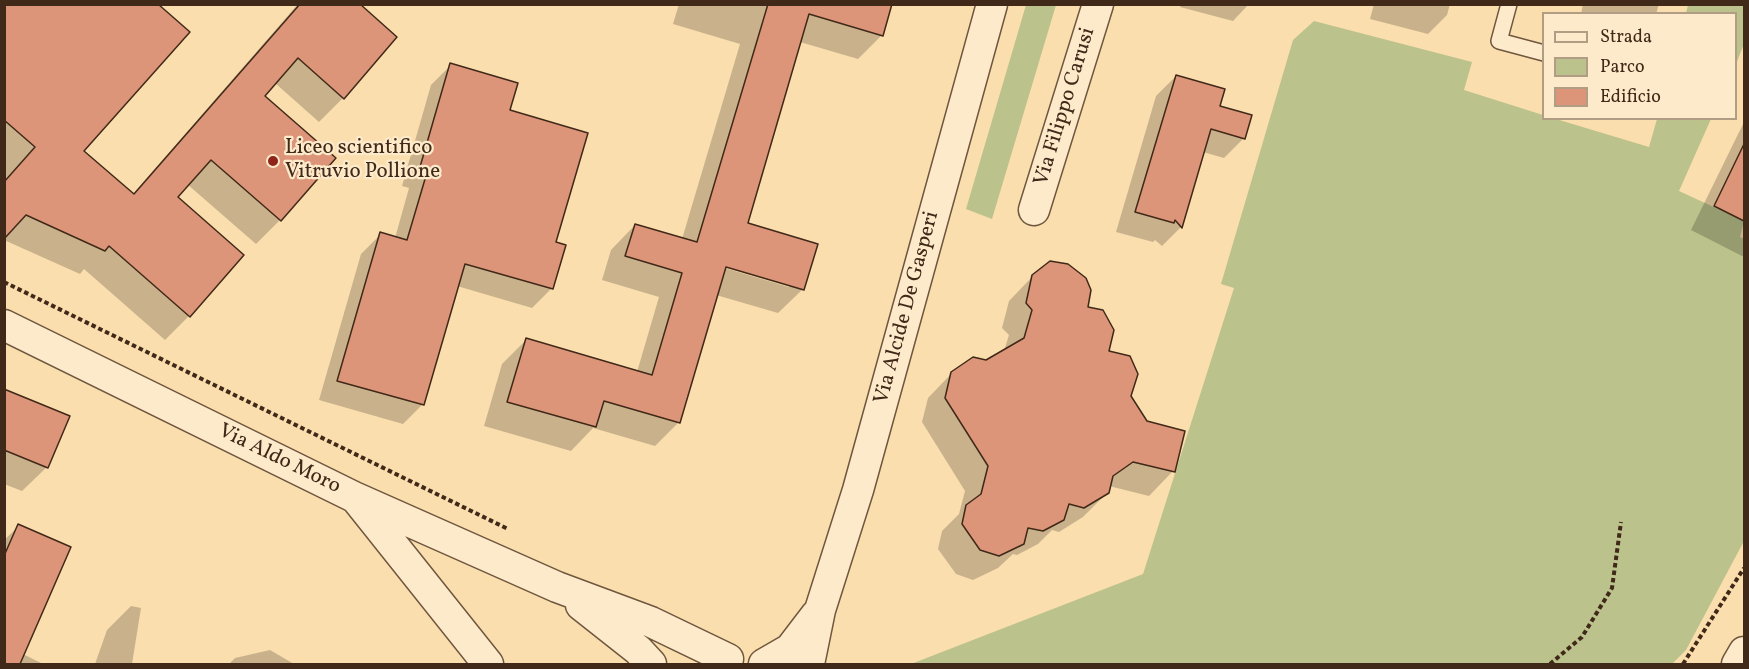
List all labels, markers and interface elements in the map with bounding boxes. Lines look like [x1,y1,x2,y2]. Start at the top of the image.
legend [1542,12,1737,120]
street label: Via Filippo Carusi [1030,25,1102,189]
text: Strada [1600,25,1652,50]
text: Parco [1600,55,1645,80]
text: Edificio [1600,85,1661,110]
place label: Liceo scientifico Vitruvio Pollione [285,136,440,186]
marker: Liceo scientifico Vitruvio Pollione [266,154,280,168]
street label: Via Alcide De Gasperi [870,209,946,407]
street label: Via Aldo Moro [214,420,344,500]

